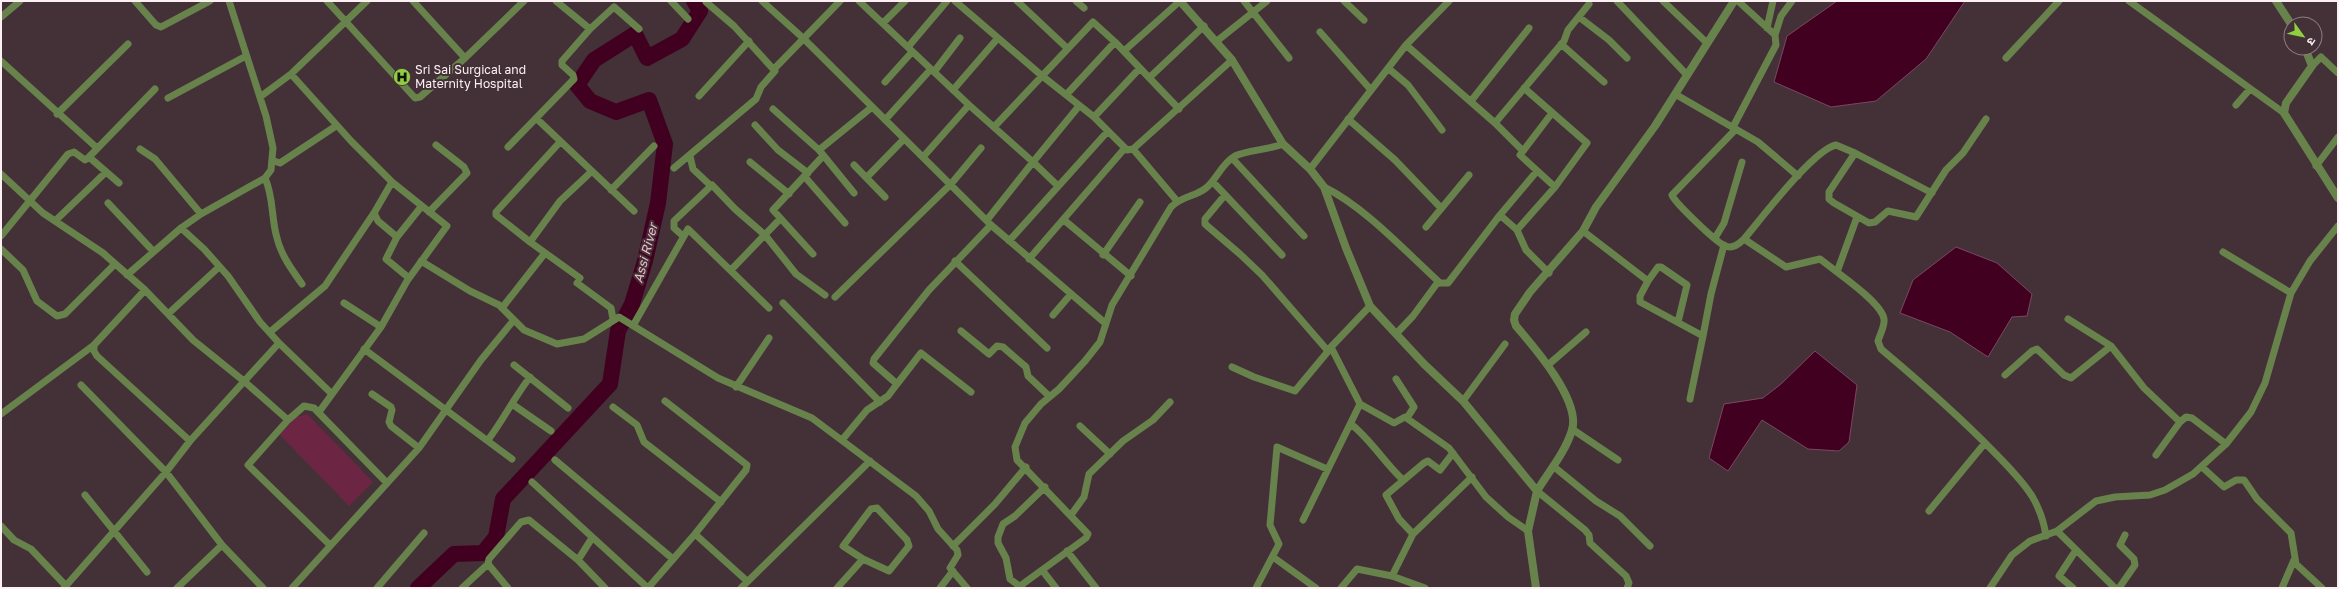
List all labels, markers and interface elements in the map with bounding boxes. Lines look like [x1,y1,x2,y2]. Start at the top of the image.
north arrow [2283,16,2323,56]
text: उ [2304,35,2319,48]
place label: Sri Sai Surgical and Maternity Hospital [415,62,526,91]
hospital icon: Sri Sai Surgical and Maternity Hospital [392,67,412,87]
water label: Assi River [629,220,661,285]

